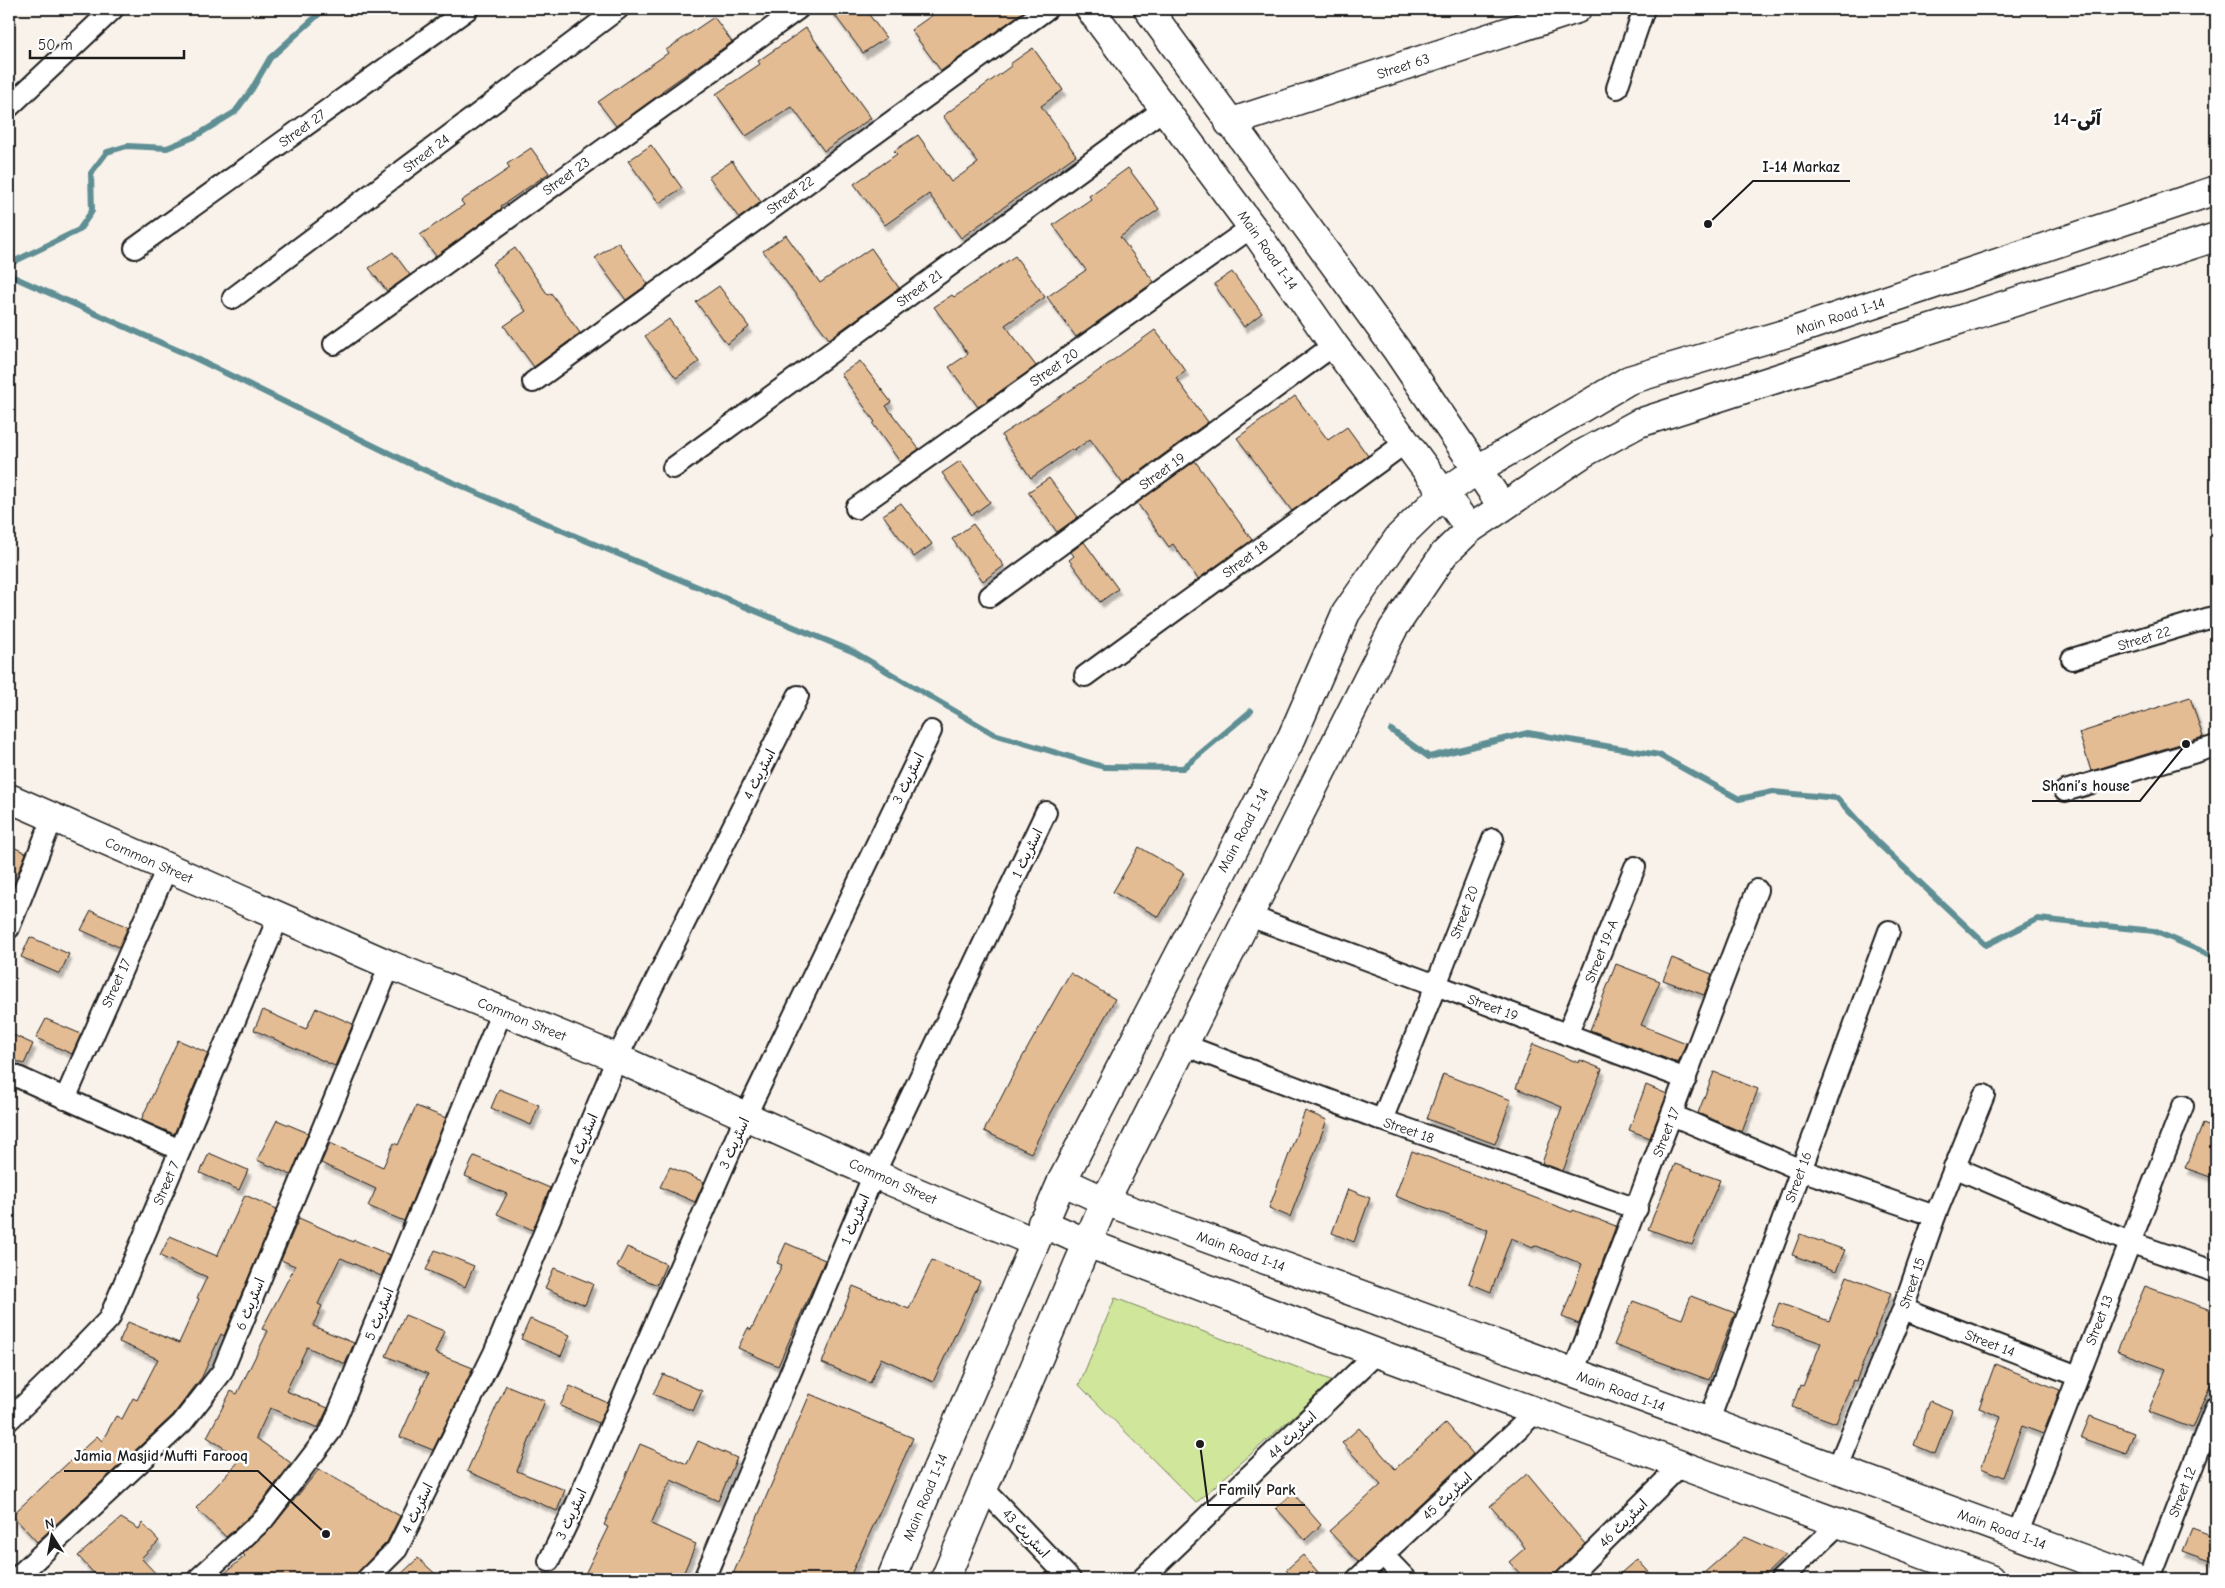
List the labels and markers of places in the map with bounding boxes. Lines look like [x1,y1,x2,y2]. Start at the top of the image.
callout: I-14 Markaz [1753,151,1850,181]
callout: Shani’s house [2032,771,2140,801]
callout: Jamia Masjid Mufti Farooq [64,1441,258,1471]
callout: Family Park [1208,1475,1305,1505]

